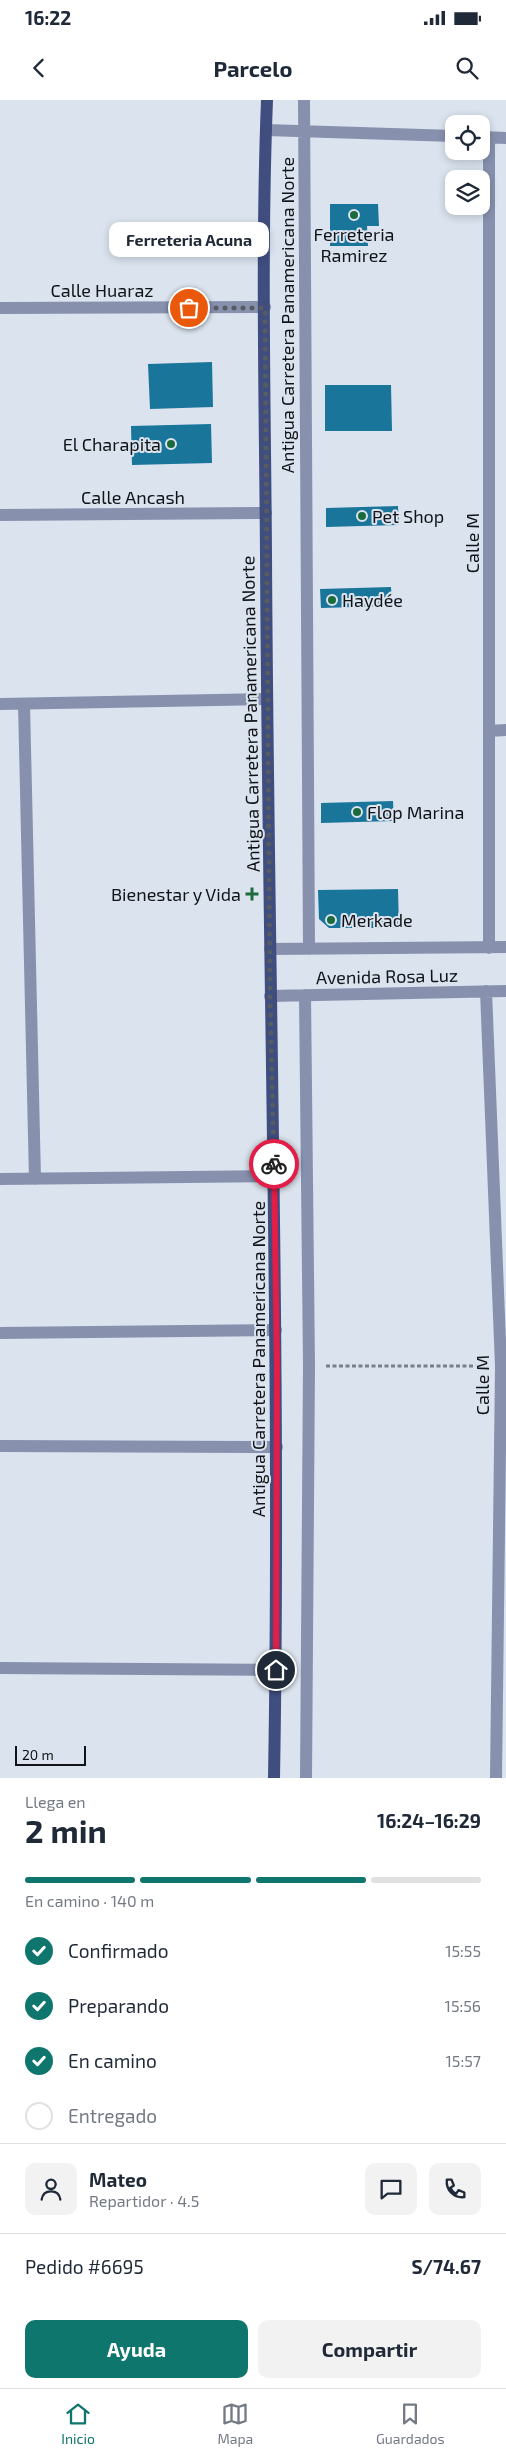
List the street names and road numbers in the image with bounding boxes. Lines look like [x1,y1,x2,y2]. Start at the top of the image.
street label: Antigua Carretera Panamericana Norte [276,157,298,473]
street label: Calle Huaraz [51,279,153,301]
street label: Calle Ancash [81,486,185,508]
street label: Calle M [461,513,483,573]
street label: Antigua Carretera Panamericana Norte [236,556,264,872]
street label: Avenida Rosa Luz [316,964,458,988]
street label: Antigua Carretera Panamericana Norte [247,1201,269,1517]
street label: Calle M [471,1355,493,1415]

